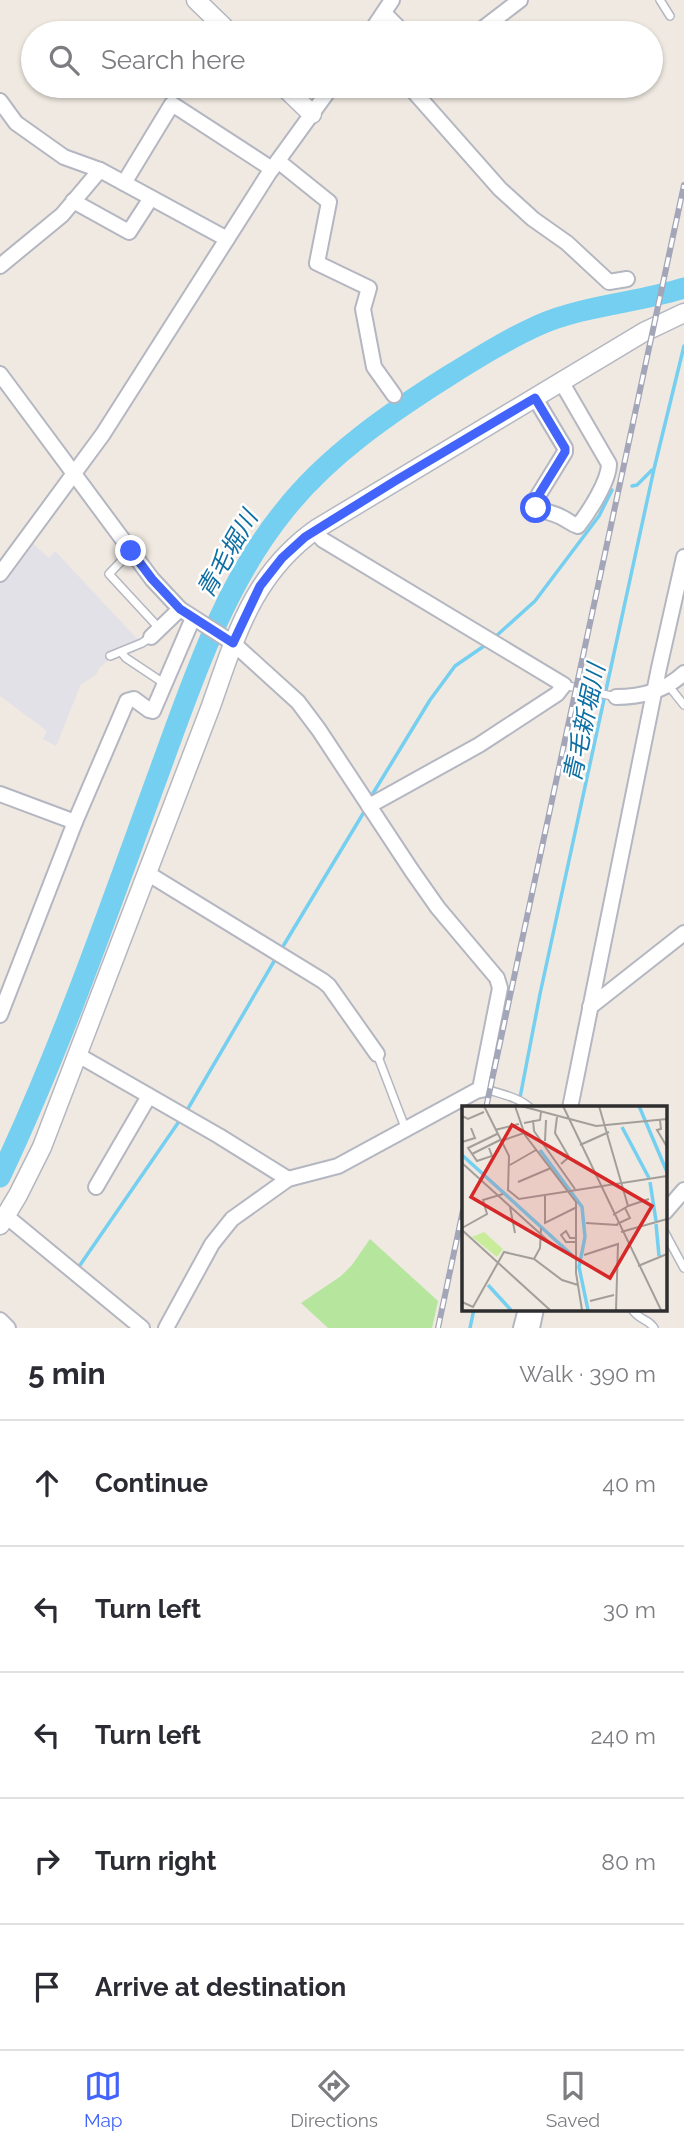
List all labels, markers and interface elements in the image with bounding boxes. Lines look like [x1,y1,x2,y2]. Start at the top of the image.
search box [21,21,663,98]
icon: search [45,41,83,79]
text: Search here [101,45,245,75]
route start [520,492,551,523]
water label: 青毛堀川 [190,503,265,603]
route end [115,535,146,566]
water label: 青毛新堀川 [557,658,611,785]
inset map [462,1106,666,1310]
text: 5 min [28,1356,106,1391]
text: Walk · 390 m [519,1360,656,1387]
icon: ahead [28,1464,66,1502]
text: Continue [95,1468,208,1498]
text: 40 m [602,1470,656,1497]
icon: left [28,1590,66,1628]
text: Turn left [95,1594,201,1624]
text: 30 m [603,1596,656,1623]
icon: left [28,1716,66,1754]
text: Turn left [95,1720,201,1750]
text: 240 m [590,1722,656,1749]
icon: right [28,1842,66,1880]
text: Turn right [95,1846,216,1876]
text: 80 m [601,1848,656,1875]
icon: arrive [28,1968,66,2006]
text: Arrive at destination [95,1972,346,2002]
tab: Map [84,2067,123,2131]
tab: Directions [290,2067,378,2131]
tab: Saved [546,2067,600,2131]

